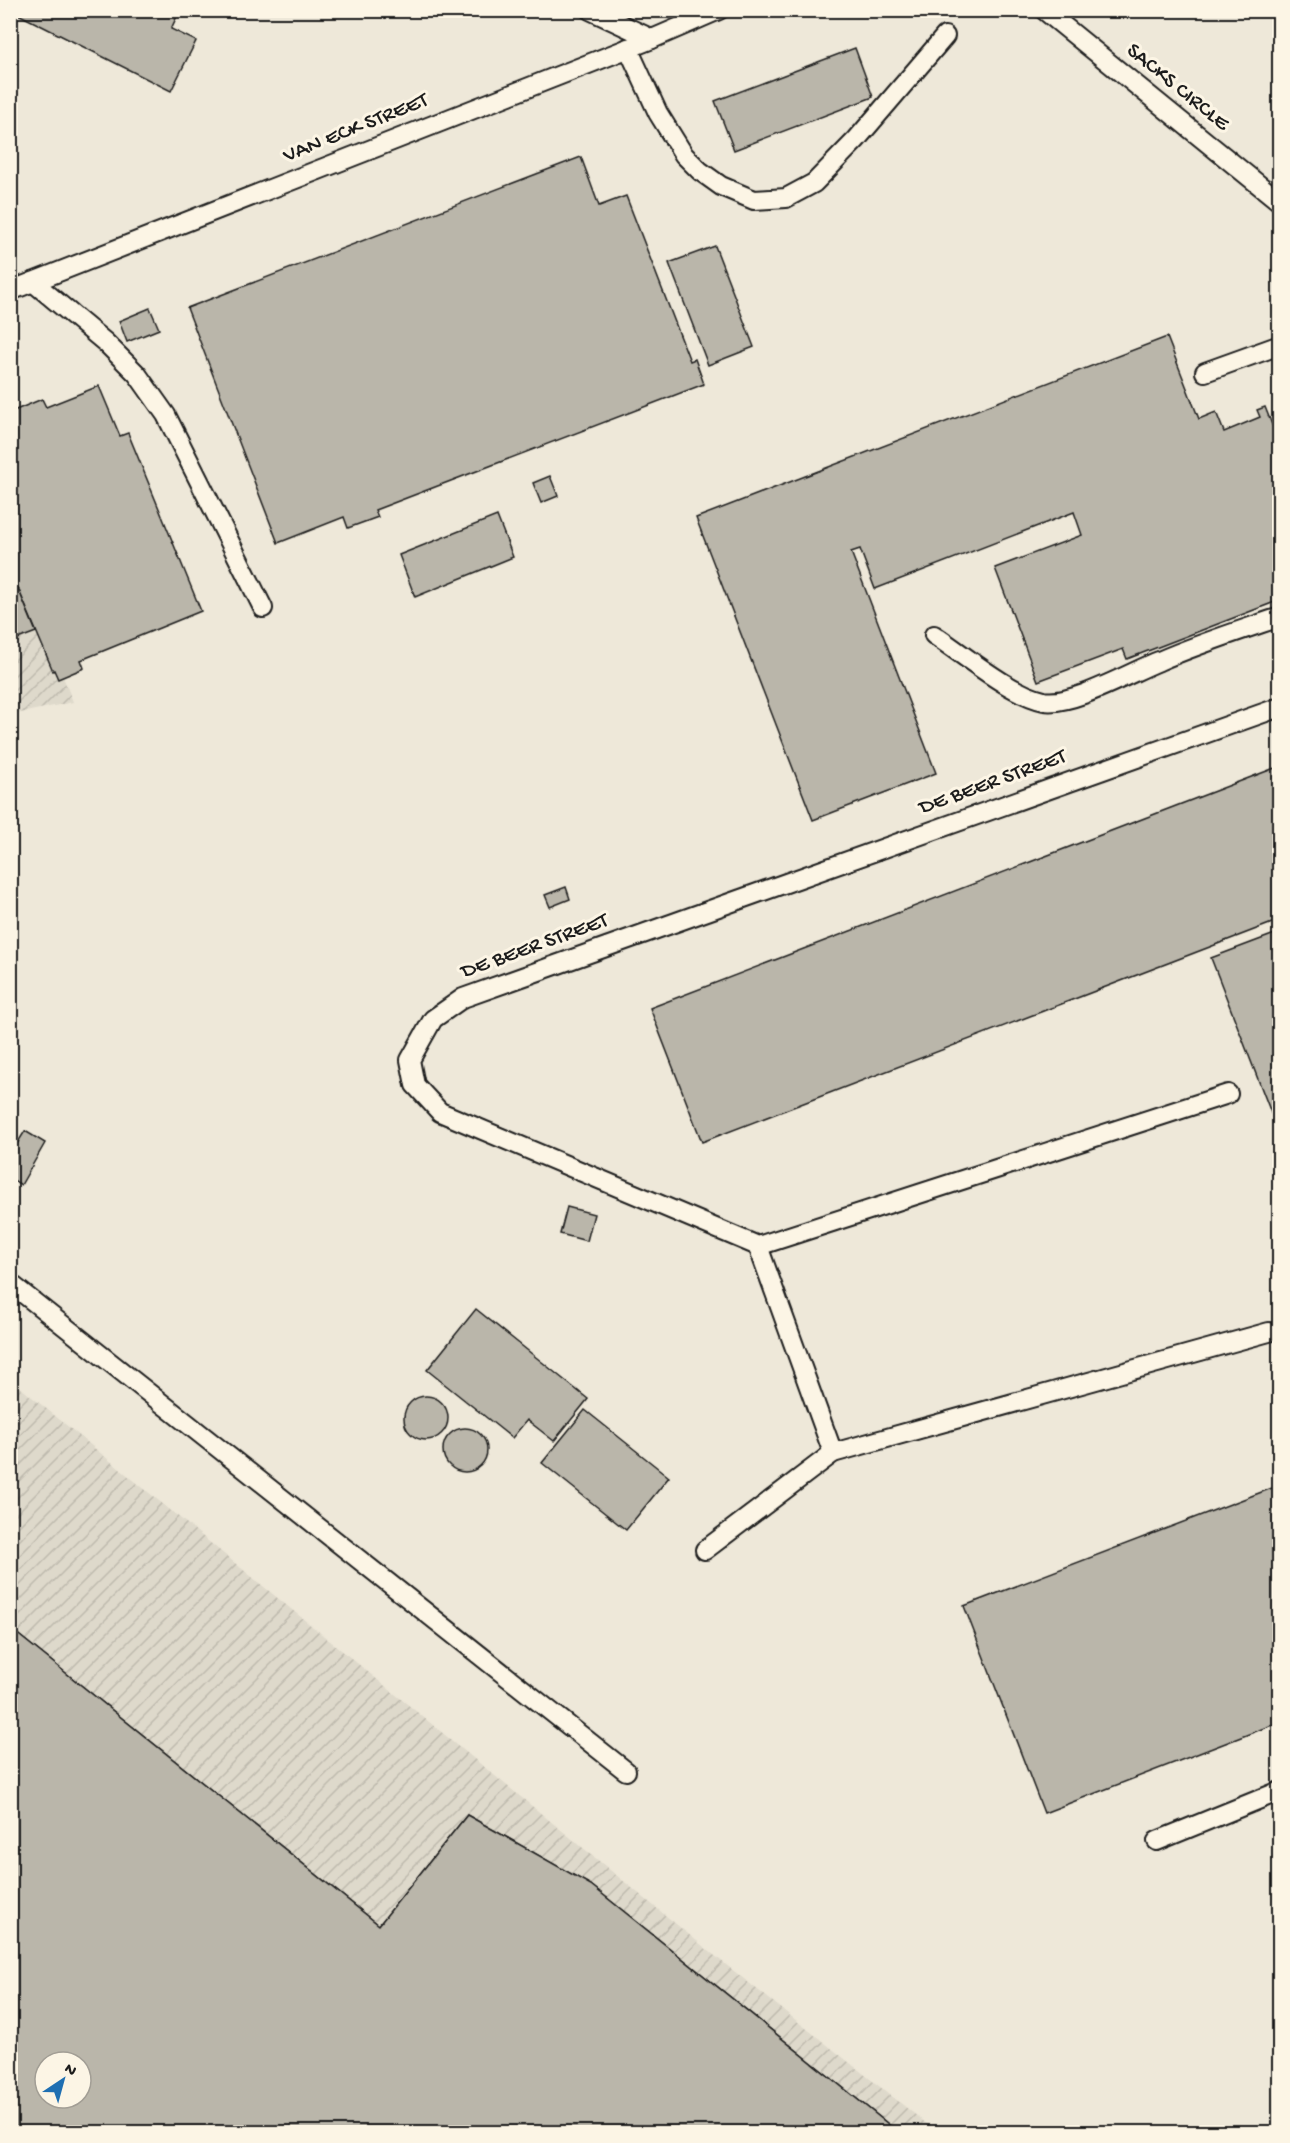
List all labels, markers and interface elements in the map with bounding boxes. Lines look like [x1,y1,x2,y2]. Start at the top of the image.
street label: SACKS CIRCLE [1120,39,1235,138]
street label: VAN ECK STREET [279,88,434,170]
street label: DE BEER STREET [914,744,1072,822]
street label: DE BEER STREET [456,908,614,986]
north arrow [33,2050,93,2110]
text: N [60,2060,80,2082]

